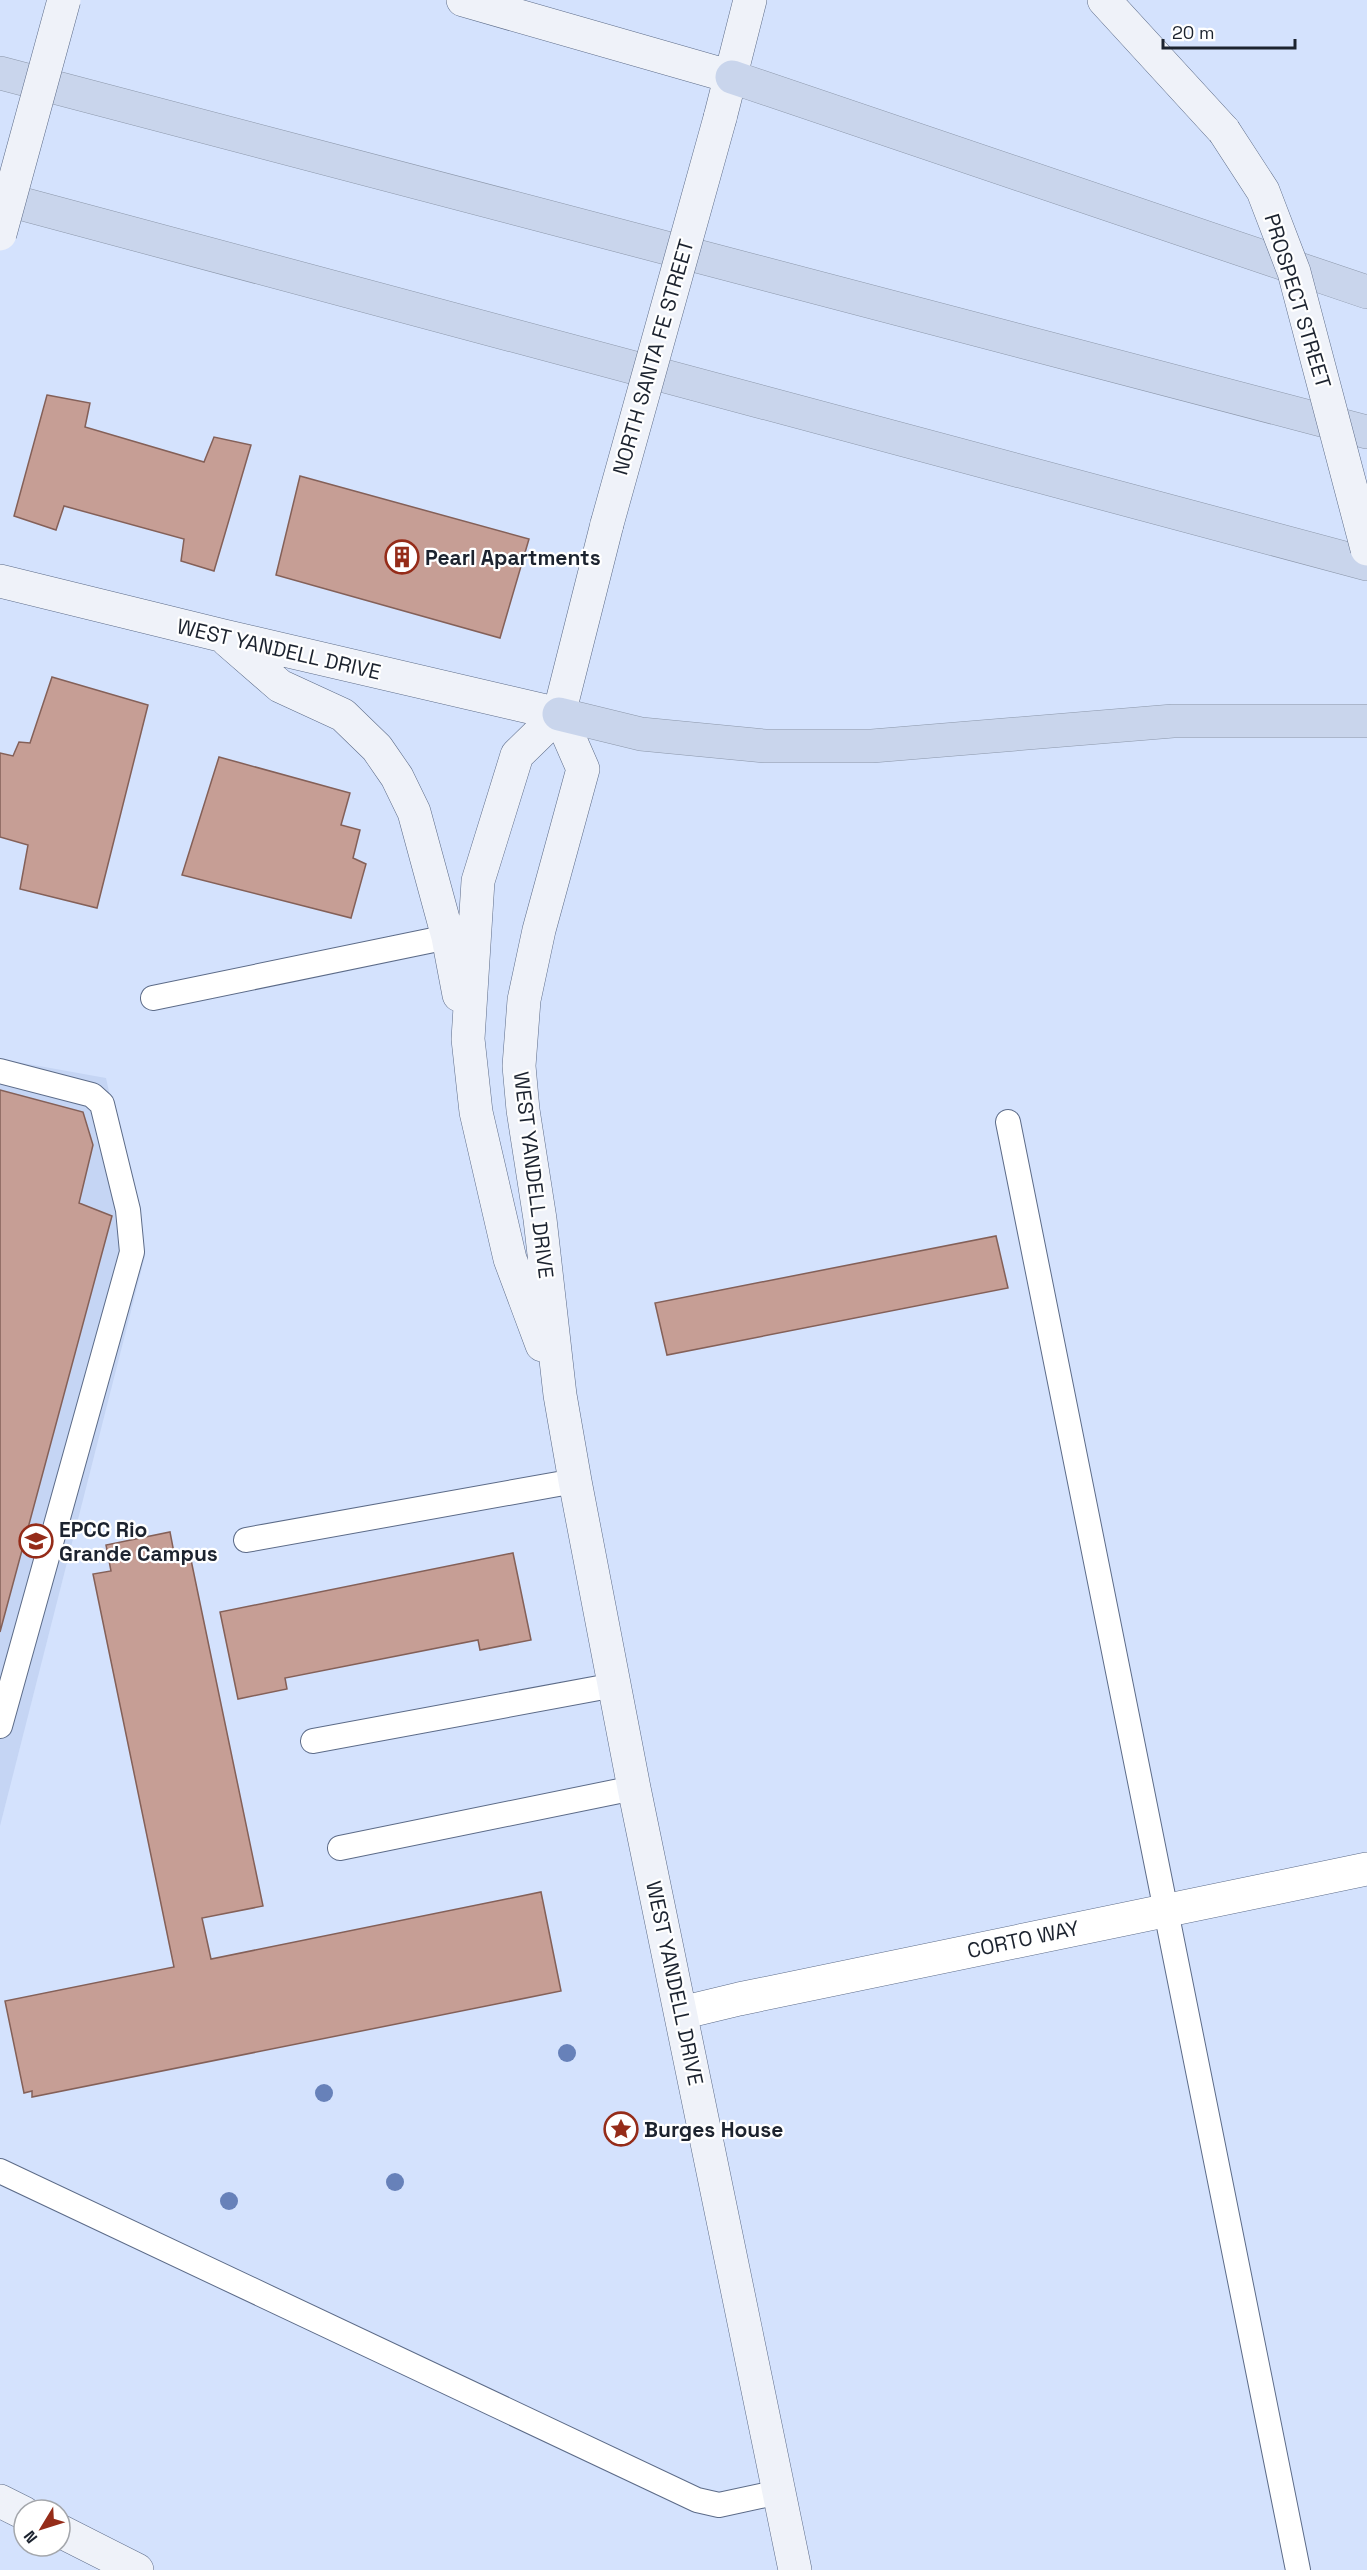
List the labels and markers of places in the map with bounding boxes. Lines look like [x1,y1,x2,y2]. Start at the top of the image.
building icon: Pearl Apartments [384,539,420,575]
place label: Pearl Apartments [425,544,601,571]
place label: EPCC Rio Grande Campus [59,1516,218,1567]
school or university icon: EPCC Rio Grande Campus [18,1523,54,1559]
place icon: Burges House [603,2111,639,2147]
place label: Burges House [644,2116,783,2143]

